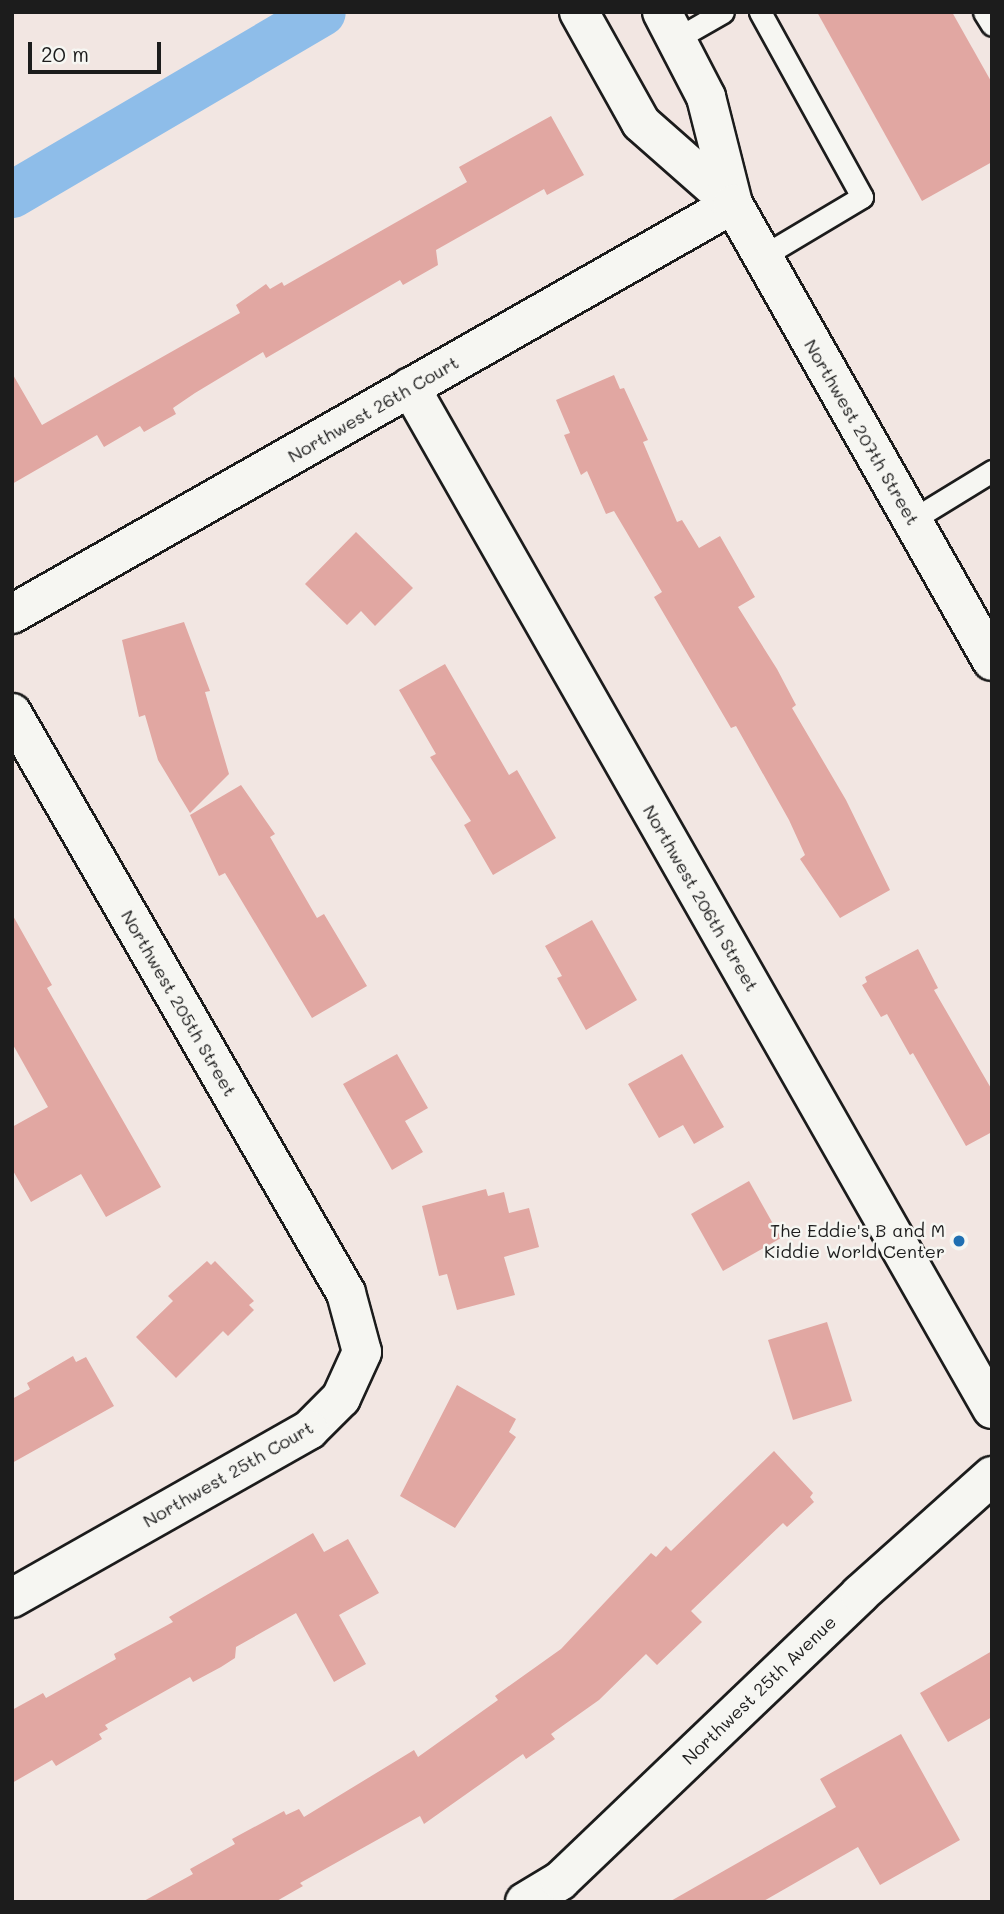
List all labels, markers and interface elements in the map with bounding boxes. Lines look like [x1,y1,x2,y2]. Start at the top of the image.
scale bar [32,28,164,72]
text: 20 m [41,40,89,67]
street label: Northwest 207th Street [800,335,924,529]
street label: Northwest 26th Court [284,351,462,467]
street label: Northwest 206th Street [639,801,763,995]
street label: Northwest 205th Street [117,906,241,1100]
place label: The Eddie's B and M Kiddie World Center [764,1220,945,1262]
marker: The Eddie's B and M Kiddie World Center [951,1233,967,1249]
street label: Northwest 25th Court [139,1416,317,1532]
street label: Northwest 25th Avenue [678,1611,840,1769]

